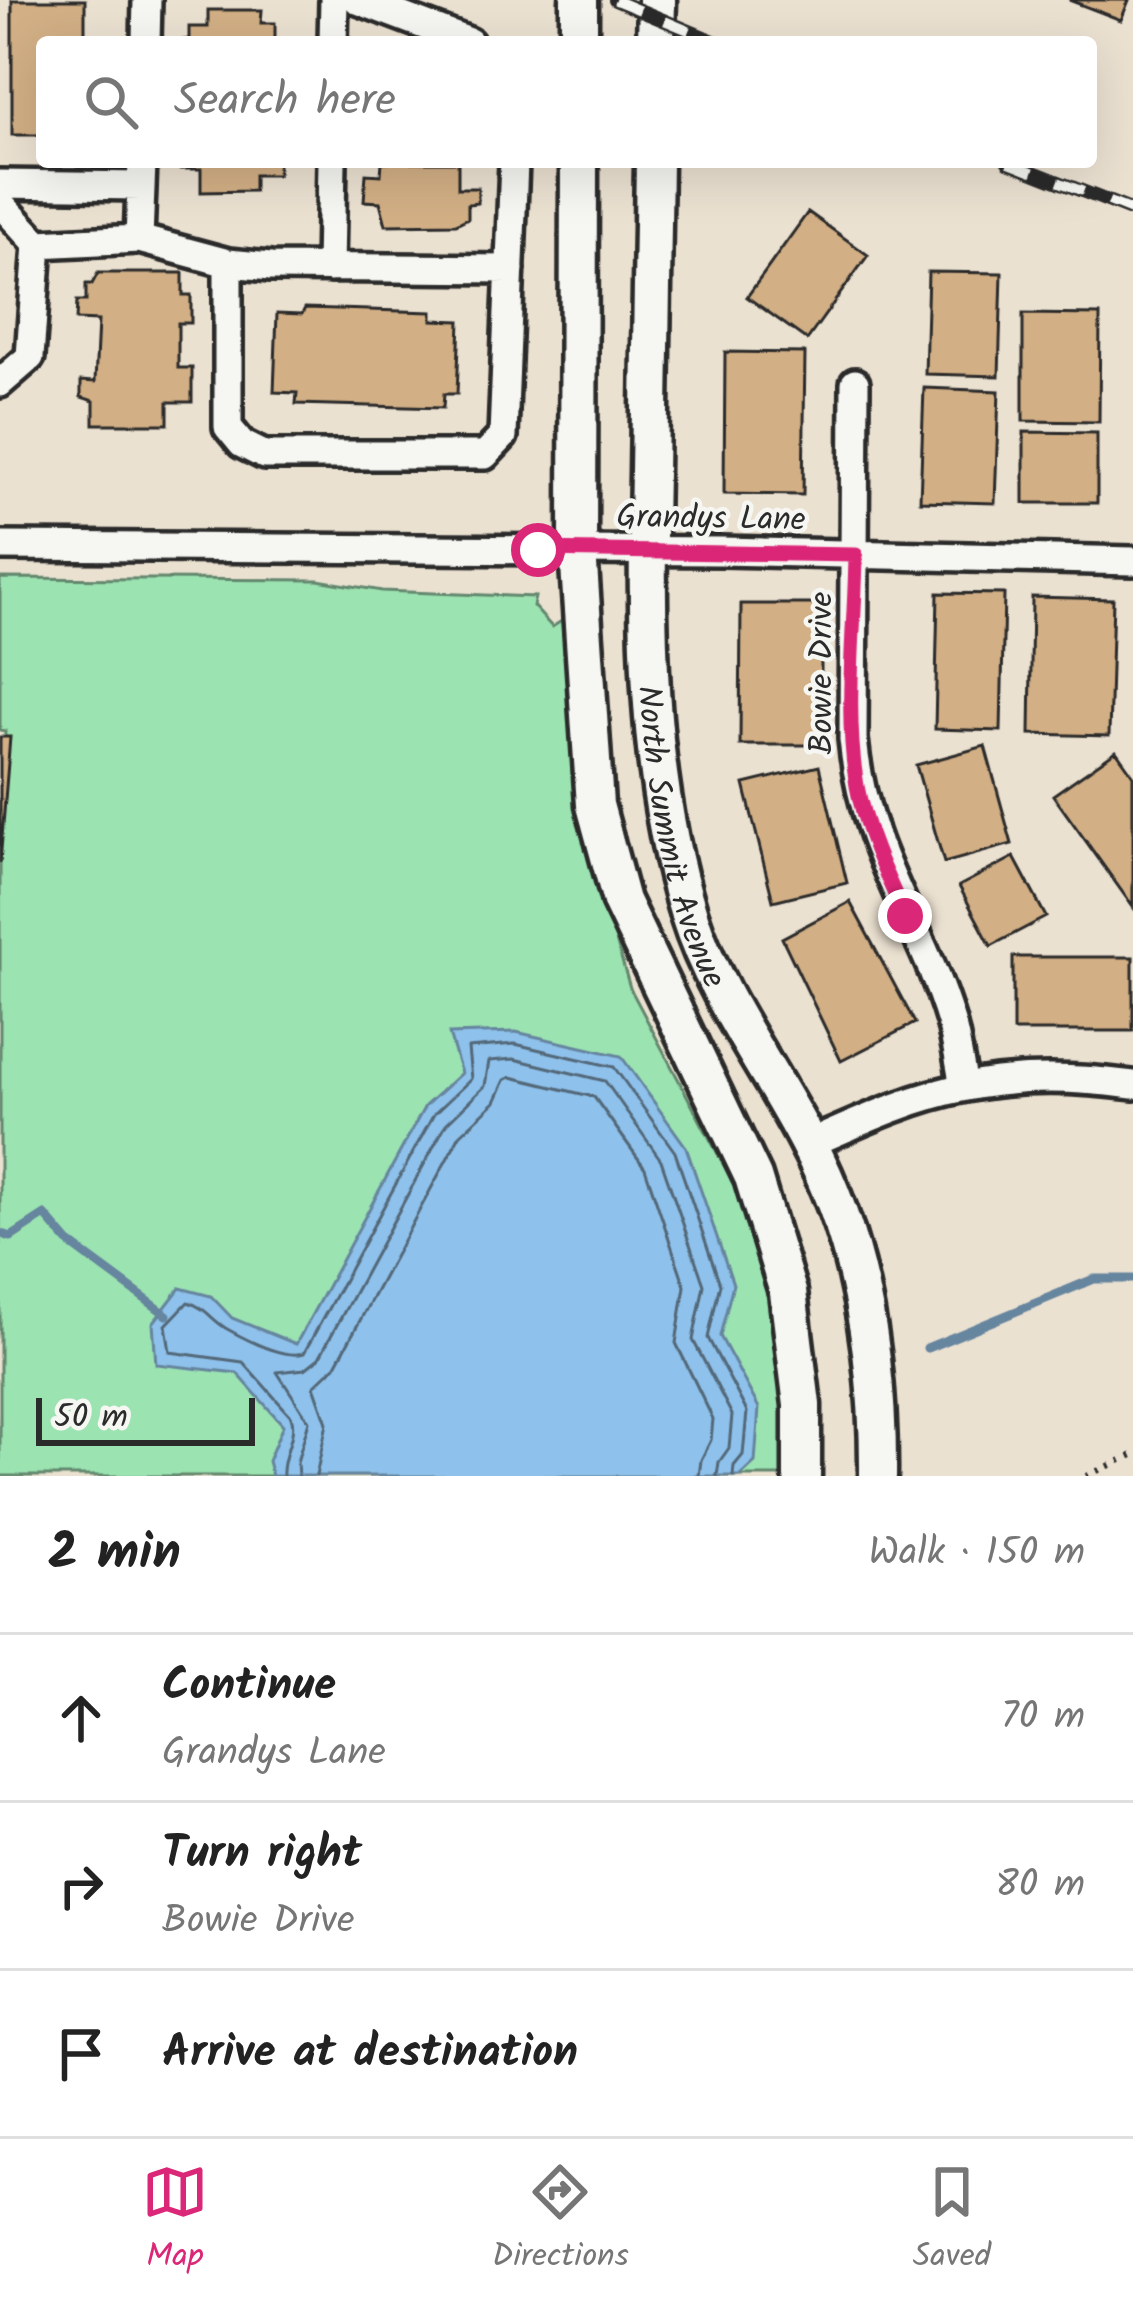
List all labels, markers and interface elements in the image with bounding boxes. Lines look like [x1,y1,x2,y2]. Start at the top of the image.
search box [36,36,1097,168]
text: Search here [174,66,396,138]
icon: search [78,69,144,135]
street label: Grandys Lane [616,491,806,548]
route start [511,523,565,577]
street label: Bowie Drive [797,591,850,754]
street label: North Summit Avenue [621,684,739,998]
route end [878,889,932,943]
scale bar [36,1392,255,1445]
text: 50 m [54,1392,128,1445]
text: 2 min [48,1514,181,1595]
text: Walk · 150 m [868,1523,1085,1585]
text: Continue [162,1651,336,1723]
icon: ahead [48,1685,114,1751]
text: 70 m [1001,1687,1085,1749]
text: Grandys Lane [162,1723,386,1785]
text: Turn right [162,1819,362,1891]
icon: right [48,1853,114,1919]
text: 80 m [995,1855,1085,1917]
text: Bowie Drive [162,1891,355,1953]
text: Arrive at destination [162,2018,578,2090]
icon: arrive [48,2021,114,2087]
tab: Map [142,2159,208,2284]
tab: Directions [492,2159,629,2284]
tab: Saved [913,2159,991,2284]

